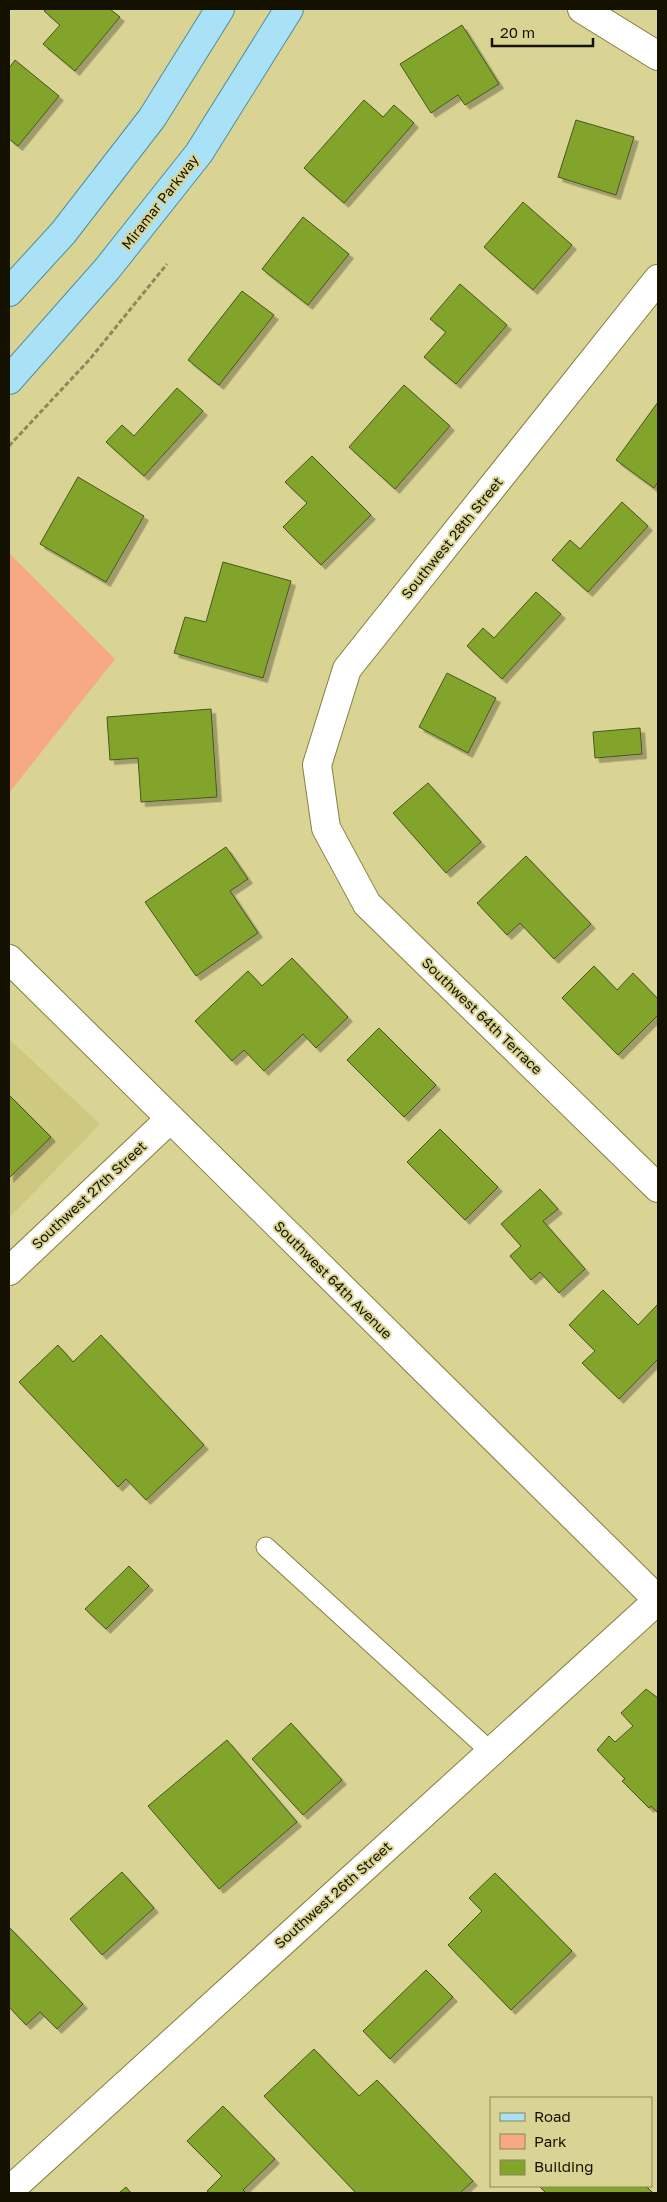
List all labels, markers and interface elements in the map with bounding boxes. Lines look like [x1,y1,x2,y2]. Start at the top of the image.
scale bar [492,15,593,47]
text: 20 m [500,23,535,41]
street label: Miramar Parkway [117,151,202,252]
street label: Southwest 28th Street [397,473,506,602]
street label: Southwest 64th Terrace [419,954,546,1077]
street label: Southwest 27th Street [28,1137,149,1252]
street label: Southwest 64th Avenue [271,1217,396,1342]
street label: Southwest 26th Street [271,1838,395,1952]
legend [490,2097,652,2187]
text: Road [534,2107,571,2125]
text: Park [534,2132,567,2150]
text: Building [534,2157,594,2175]

